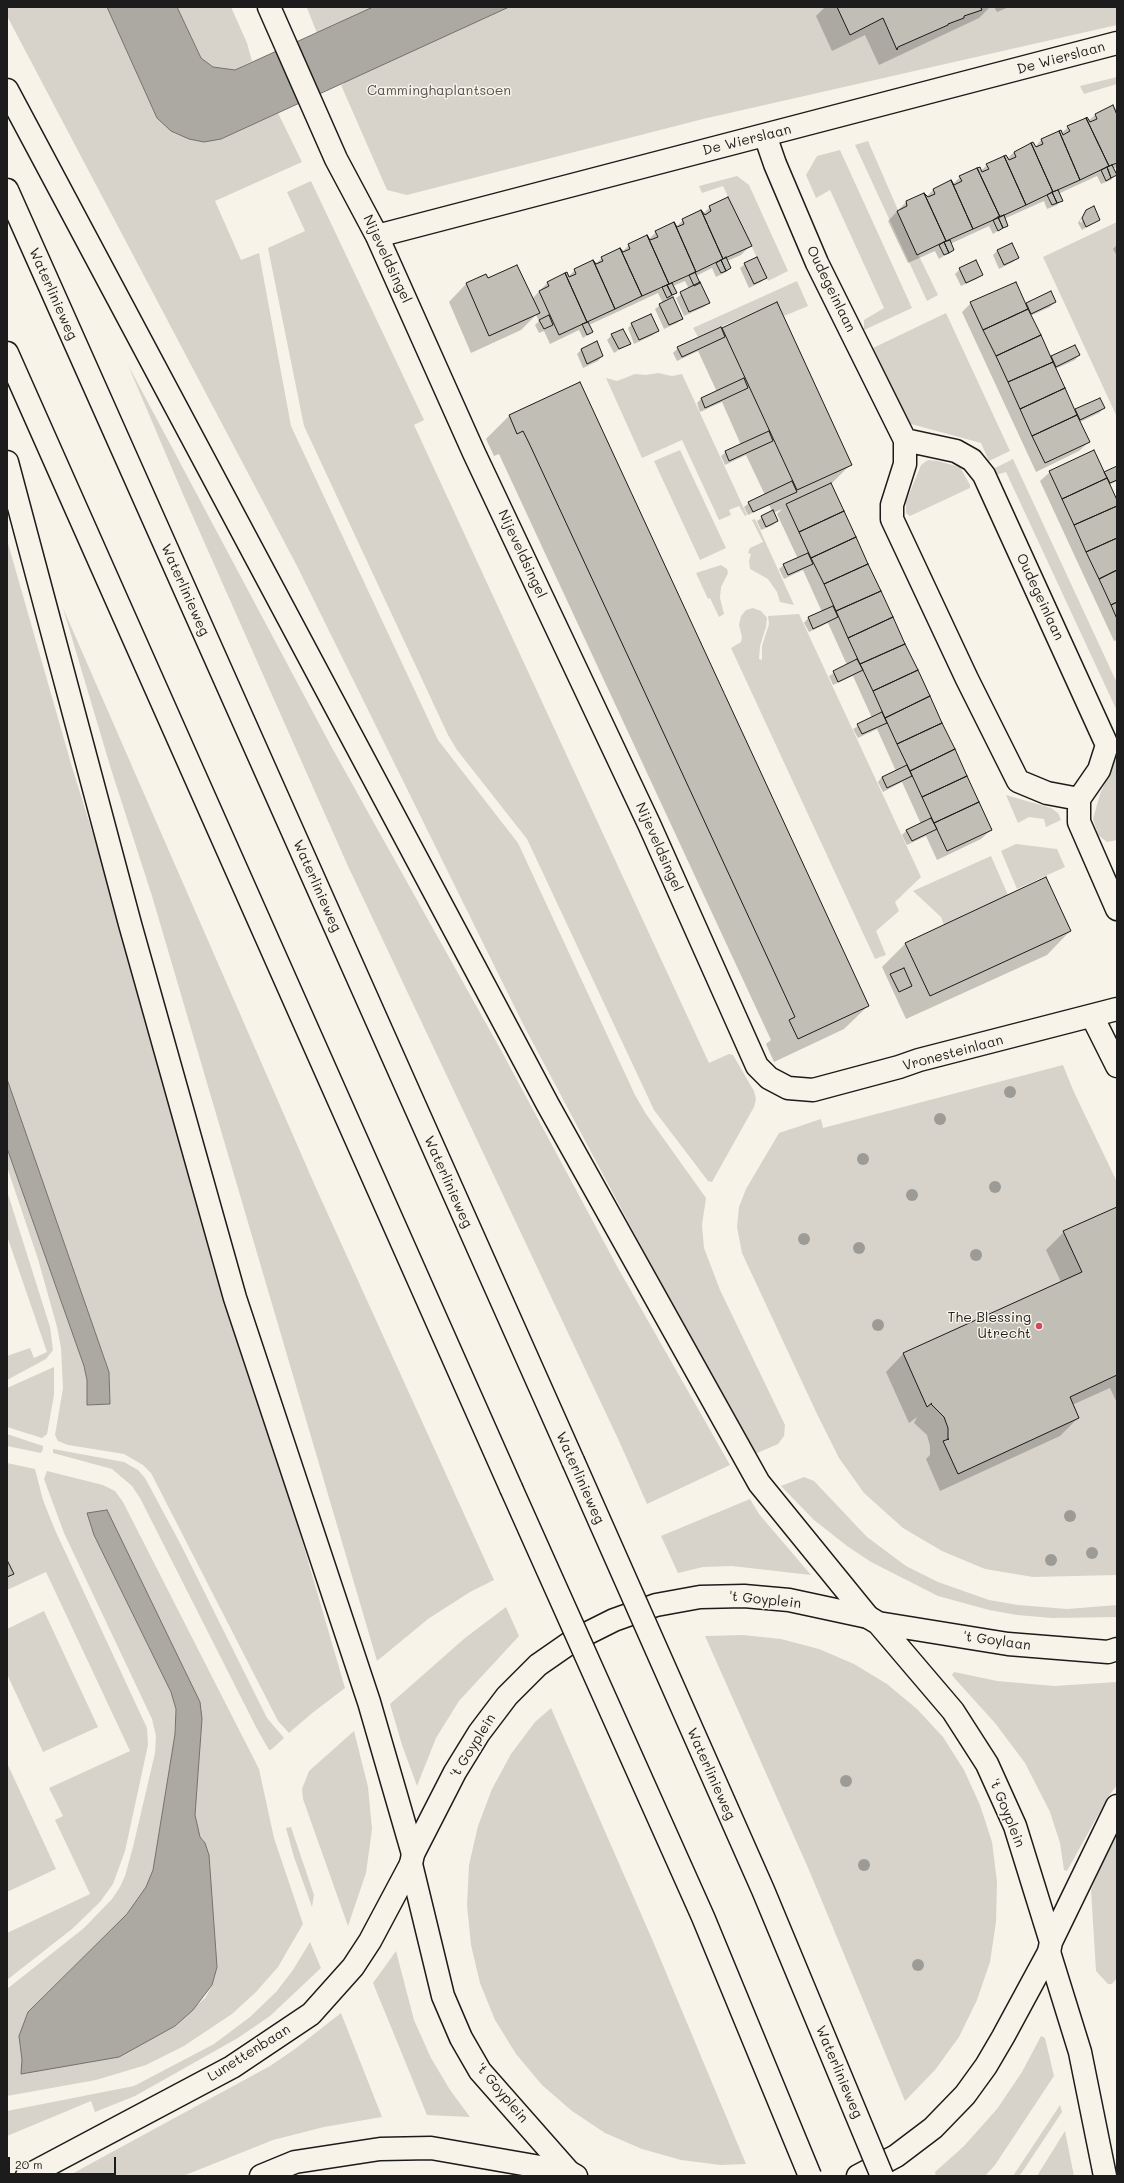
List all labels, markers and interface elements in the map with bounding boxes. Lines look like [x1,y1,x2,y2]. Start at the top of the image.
street label: De Wierslaan [1015,38,1107,78]
park label: Camminghaplantsoen [367,83,511,99]
street label: De Wierslaan [701,121,793,159]
street label: Nijeveldsingel [359,212,415,306]
street label: Oudegeinlaan [803,243,859,335]
street label: Waterlinieweg [25,245,81,343]
street label: Nijeveldsingel [494,507,550,601]
street label: Waterlinieweg [157,541,213,639]
street label: Oudegeinlaan [1013,551,1067,643]
street label: Nijeveldsingel [632,800,686,894]
street label: Waterlinieweg [289,837,345,935]
street label: Vronesteinlaan [901,1032,1005,1074]
street label: Waterlinieweg [420,1133,476,1231]
place label: The Blessing Utrecht [948,1310,1031,1342]
marker: The Blessing Utrecht [1034,1321,1044,1331]
street label: Waterlinieweg [552,1429,608,1527]
street label: 't Goyplein [728,1588,802,1612]
street label: 't Goylaan [962,1628,1032,1654]
street label: 't Goyplein [447,1711,499,1781]
street label: Waterlinieweg [683,1725,739,1823]
street label: 't Goyplein [986,1776,1028,1850]
street label: Lunettenbaan [205,2021,293,2085]
street label: Waterlinieweg [812,2023,866,2121]
street label: 't Goyplein [472,2060,532,2126]
scale bar [10,2149,118,2175]
text: 20 m [15,2156,43,2172]

